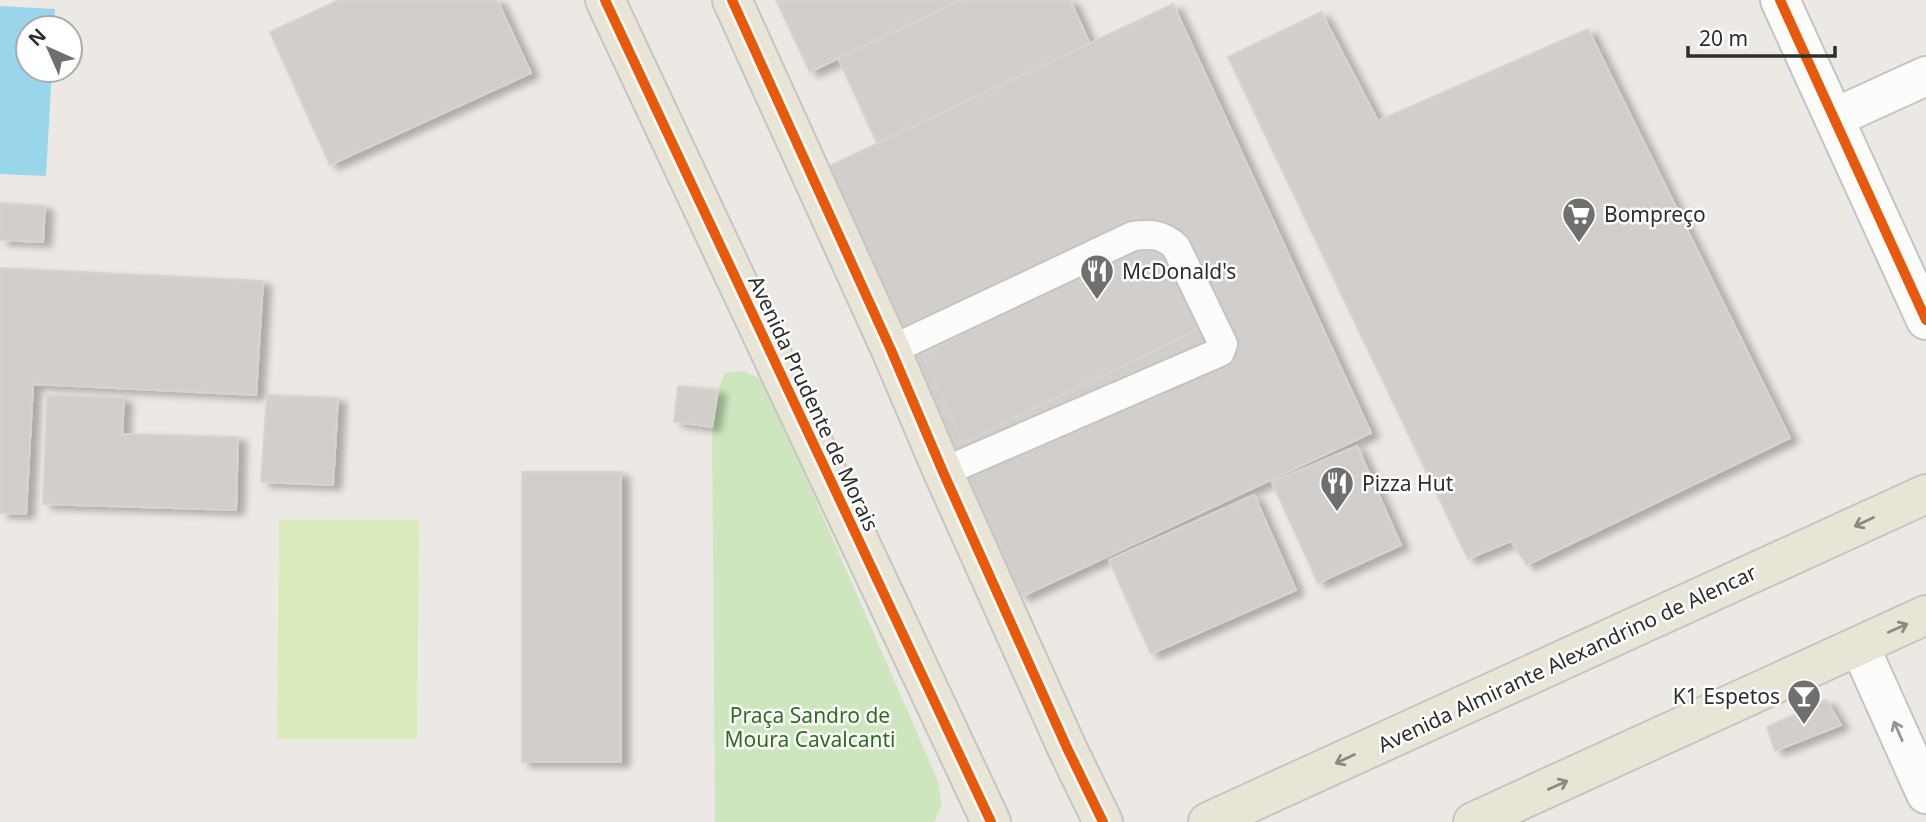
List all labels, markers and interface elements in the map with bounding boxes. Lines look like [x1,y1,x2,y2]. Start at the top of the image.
north arrow [14,14,84,84]
scale bar [1688,14,1835,58]
text: N [22,22,52,52]
text: 20 m [1699,24,1748,52]
supermarket icon: Bompreço [1560,195,1598,244]
place label: Bompreço [1604,200,1706,228]
restaurant icon: McDonald's [1078,252,1116,301]
place label: McDonald's [1122,257,1236,285]
street label: Avenida Prudente de Morais [742,271,886,535]
restaurant icon: Pizza Hut [1318,464,1356,513]
place label: Pizza Hut [1362,469,1454,497]
one-way arrow [1854,516,1875,529]
street label: Avenida Almirante Alexandrino de Alencar [1373,557,1761,758]
one-way arrow [1886,621,1908,634]
bar icon: K1 Espetos [1785,677,1823,726]
place label: K1 Espetos [1673,682,1780,710]
park label: Praça Sandro de Moura Cavalcanti [725,701,895,753]
one-way arrow [1891,721,1904,743]
one-way arrow [1335,753,1356,766]
one-way arrow [1546,778,1568,791]

